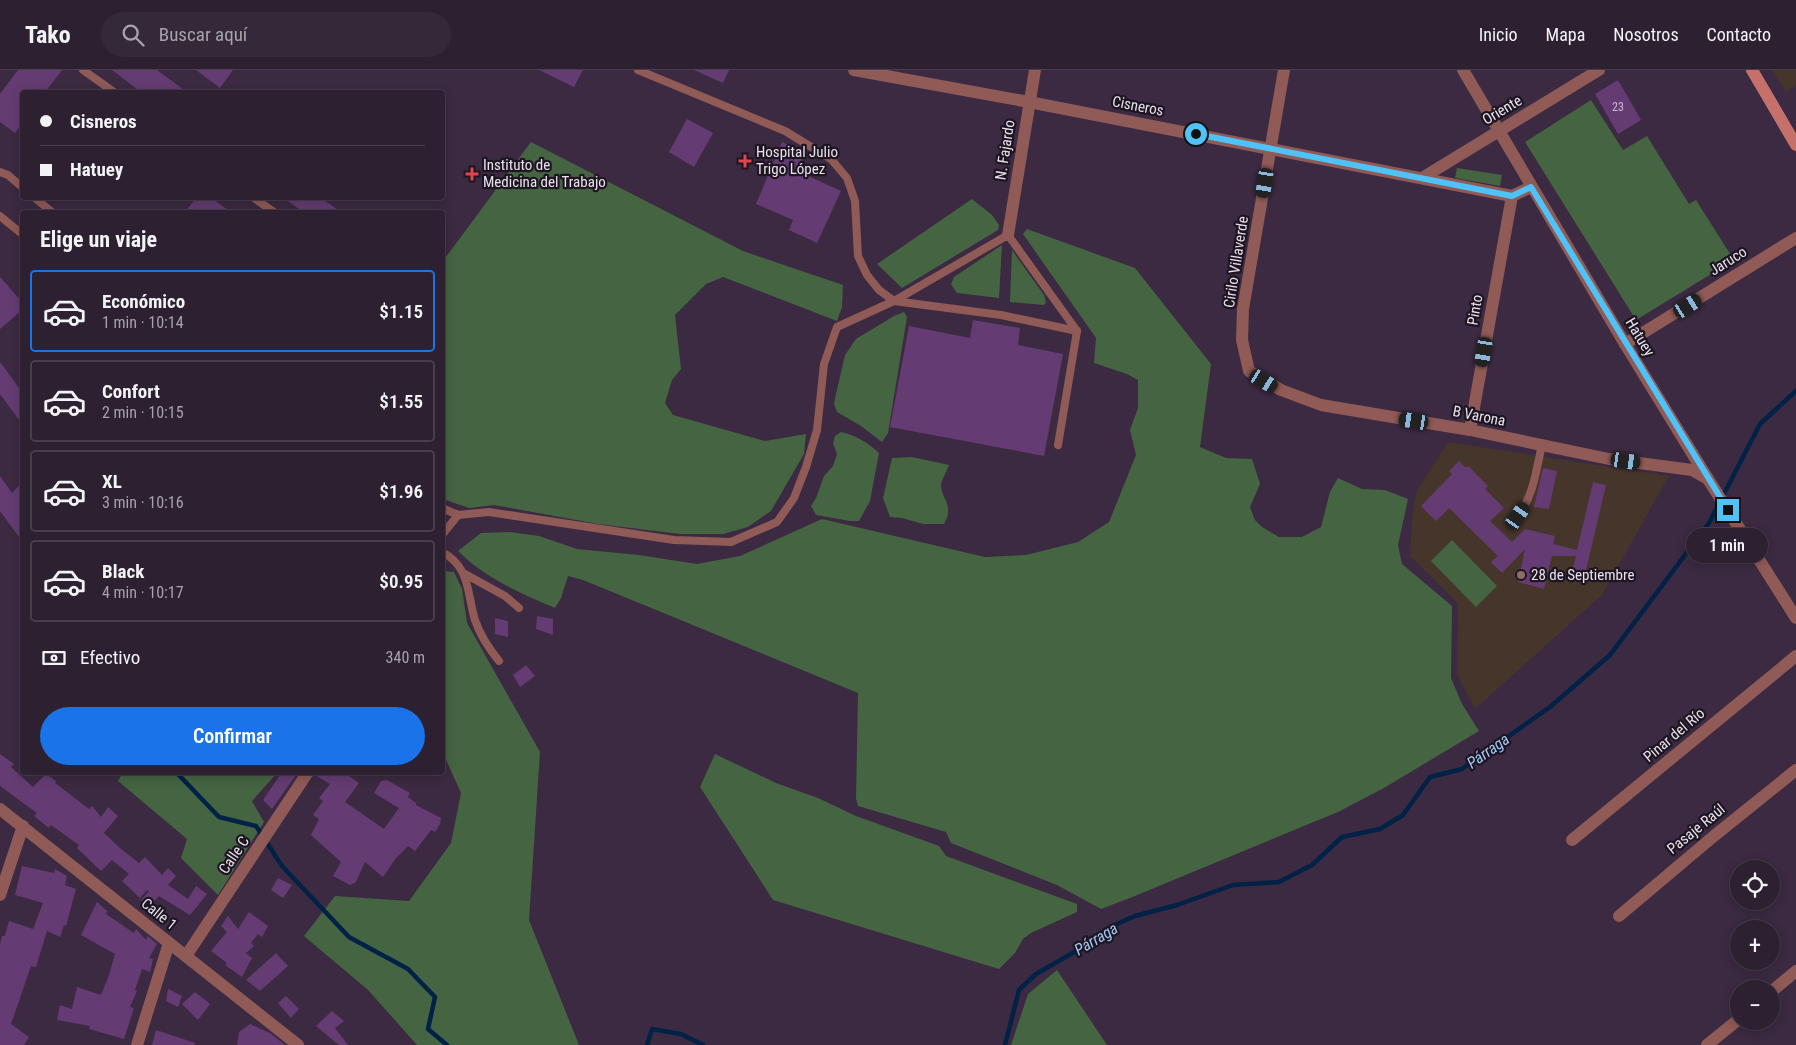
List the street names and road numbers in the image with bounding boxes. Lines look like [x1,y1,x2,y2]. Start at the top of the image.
street label: Oriente [1479,91,1525,129]
street label: Cisneros [1111,92,1165,120]
street label: N. Fajardo [991,119,1019,181]
street label: Cirilo Villaverde [1220,215,1252,309]
street label: Jaruco [1706,243,1750,279]
street label: Pinto [1463,293,1487,327]
street label: Hatuey [1622,315,1658,359]
street label: B Varona [1451,402,1507,430]
street label: Pinar del Río [1640,704,1708,766]
street label: Pasaje Raúl [1663,800,1729,858]
street label: Calle C [215,833,253,877]
street label: Calle 1 [138,894,180,934]

